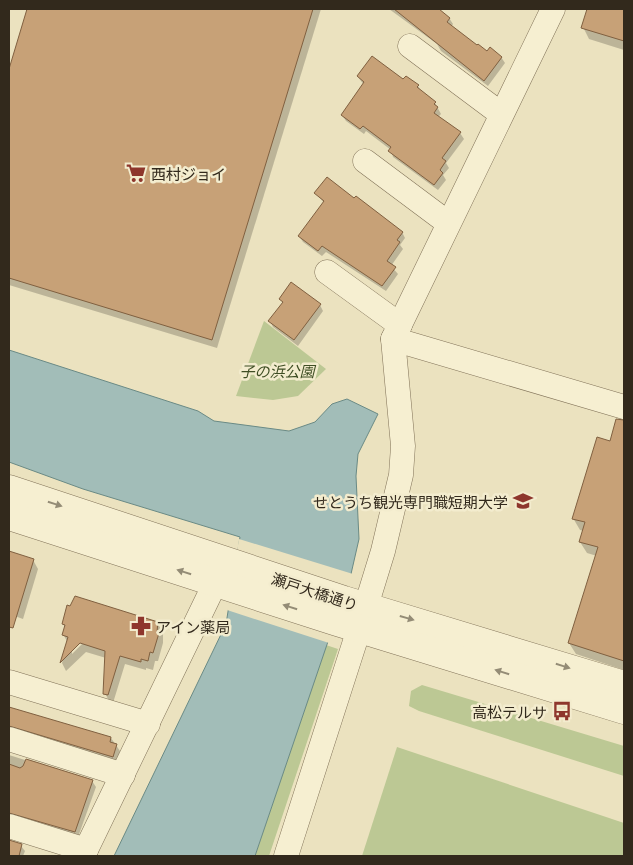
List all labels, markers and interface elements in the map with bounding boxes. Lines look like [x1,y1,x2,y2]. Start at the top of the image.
supermarket icon: 西村ジョイ [125,162,147,184]
place label: 西村ジョイ [151,162,226,185]
park label: 子の浜公園 [239,359,316,382]
place label: せとうち観光専門職短期大学 [313,490,508,513]
school or university icon: せとうち観光専門職短期大学 [512,490,534,512]
one-way arrow [48,501,63,509]
street label: 瀬戸大橋通り [269,566,361,616]
one-way arrow [176,568,191,576]
one-way arrow [283,603,298,610]
pharmacy icon: アイン薬局 [130,615,152,637]
place label: アイン薬局 [156,615,230,638]
one-way arrow [400,615,415,623]
one-way arrow [555,663,570,670]
one-way arrow [495,668,510,676]
place label: 高松テルサ [472,700,547,723]
bus stop icon: 高松テルサ [551,700,573,722]

